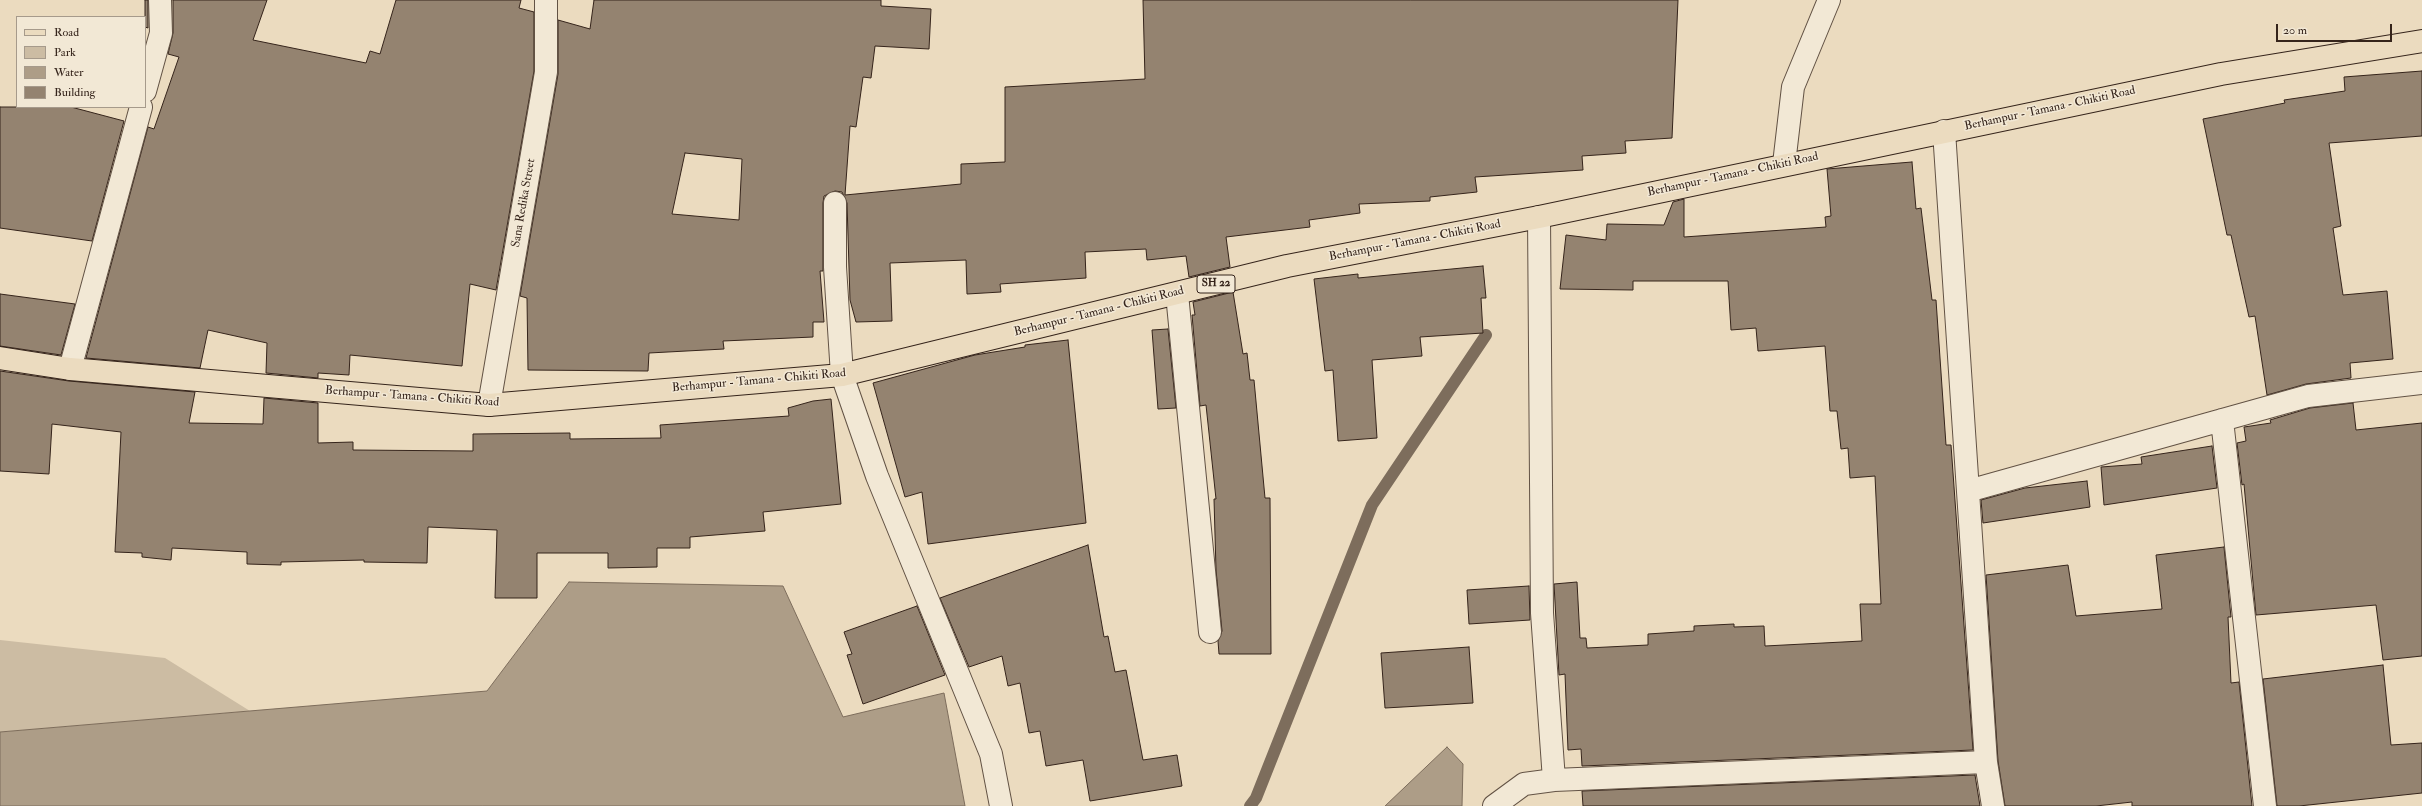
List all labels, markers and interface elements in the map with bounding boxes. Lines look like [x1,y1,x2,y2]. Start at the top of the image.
legend [16,16,146,108]
scale bar [2278,16,2394,42]
text: 20 m [2283,23,2307,38]
text: Road [54,25,79,40]
text: Park [54,45,76,60]
text: Water [54,65,83,80]
street label: Berhampur - Tamana - Chikiti Road [1963,84,2137,134]
text: Building [54,85,95,100]
street label: Berhampur - Tamana - Chikiti Road [1646,150,1820,200]
street label: Sana Redika Street [509,157,539,249]
street label: Berhampur - Tamana - Chikiti Road [1328,217,1502,265]
road number: SH 22 [1197,275,1235,293]
street label: Berhampur - Tamana - Chikiti Road [1013,284,1185,340]
street label: Berhampur - Tamana - Chikiti Road [671,366,847,396]
street label: Berhampur - Tamana - Chikiti Road [324,384,500,410]

